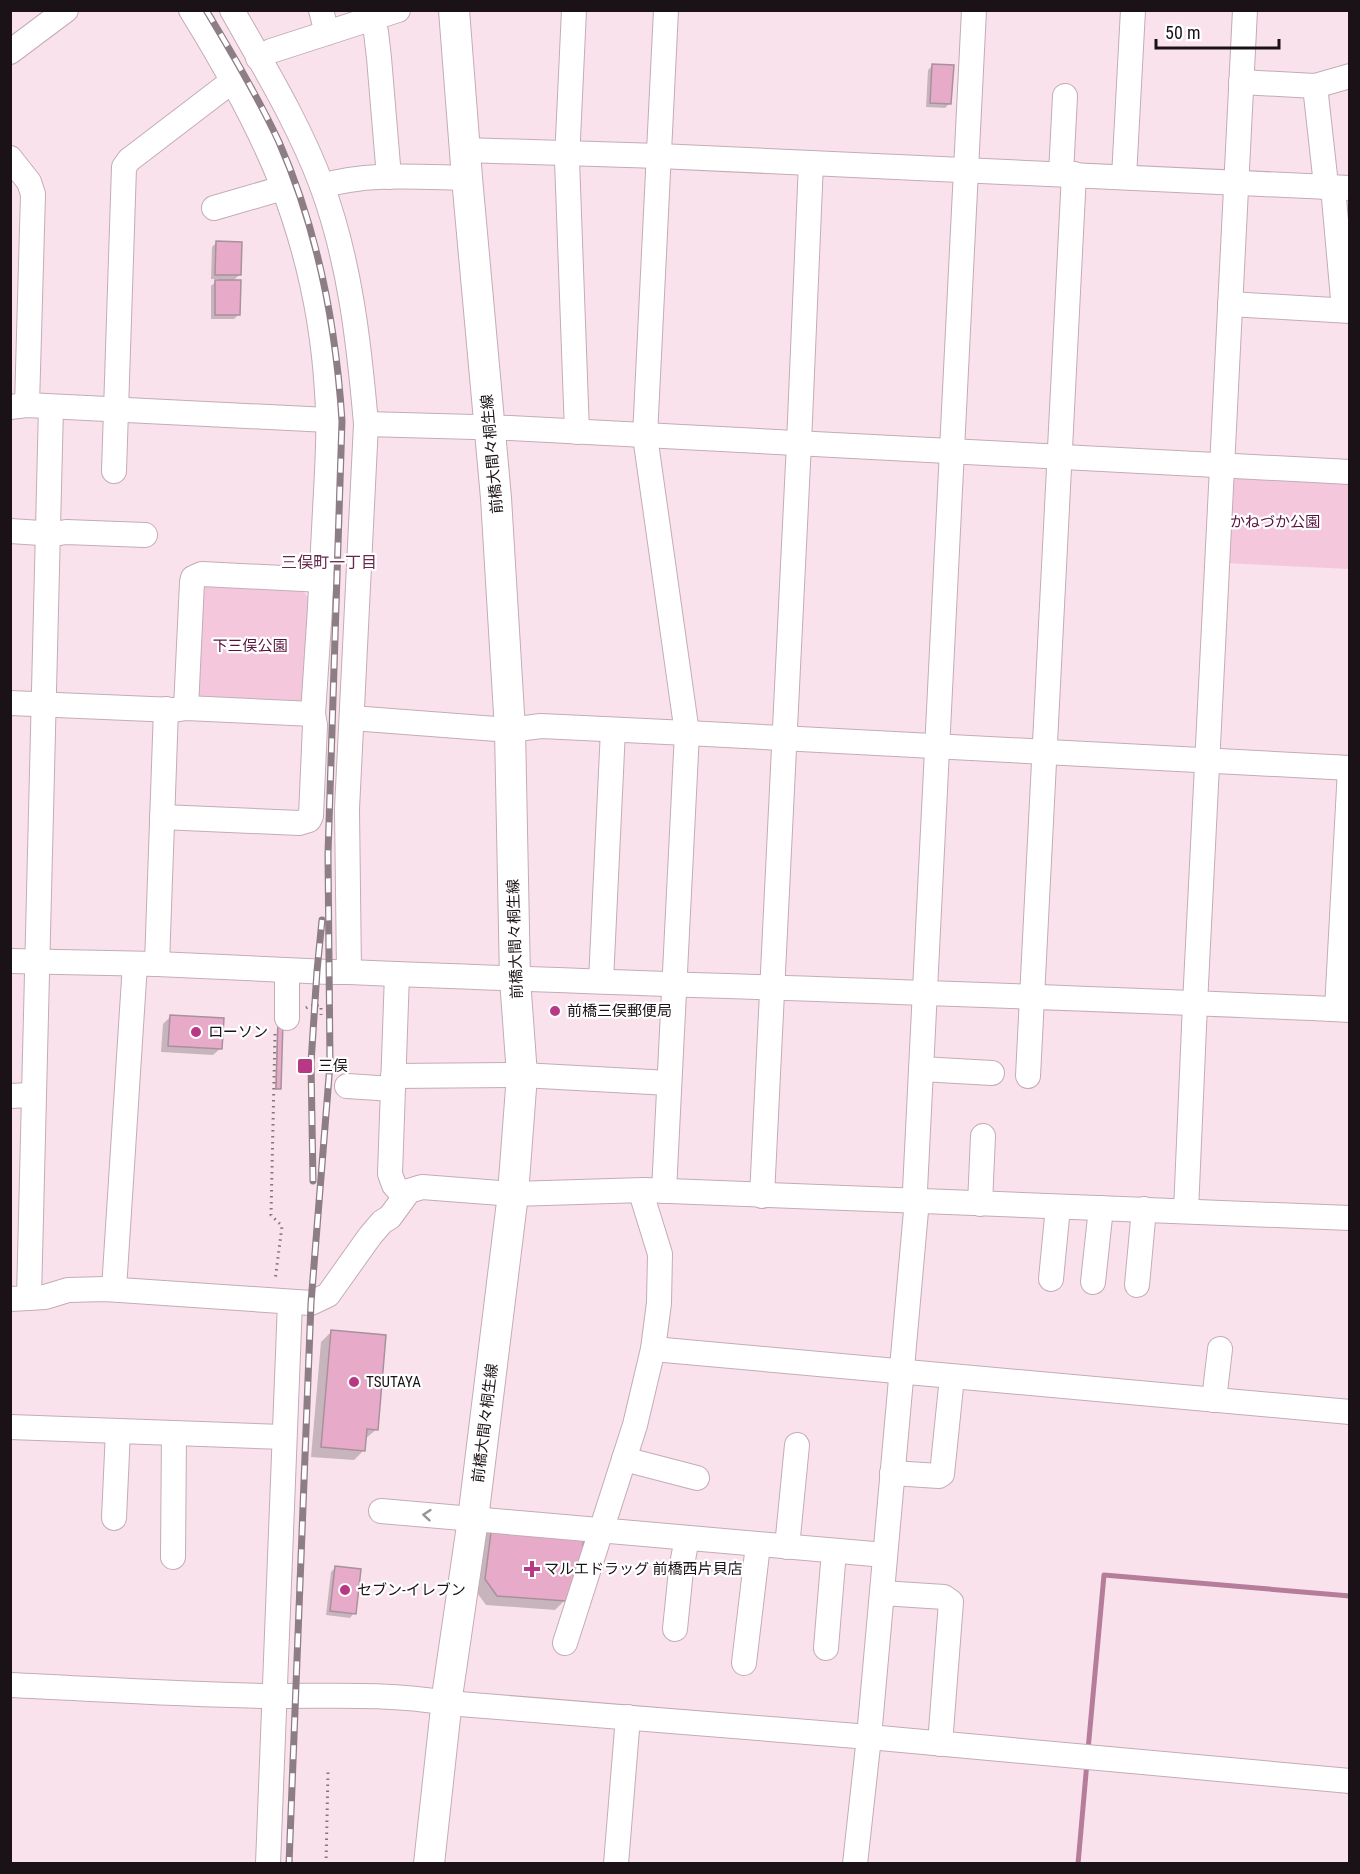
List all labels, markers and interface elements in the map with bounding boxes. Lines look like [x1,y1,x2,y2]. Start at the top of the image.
scale bar [1156,12,1279,50]
text: 50 m [1165,22,1200,43]
street label: 前橋大間々桐生線 [478,393,506,515]
park label: かねづか公園 [1230,513,1320,531]
district label: 三俣町一丁目 [281,553,377,572]
park label: 下三俣公園 [212,637,288,655]
street label: 前橋大間々桐生線 [504,879,526,999]
place label: 前橋三俣郵便局 [567,1002,672,1020]
marker: 前橋三俣郵便局 [548,1004,562,1018]
place label: ローソン [208,1023,268,1041]
marker: ローソン [189,1025,203,1039]
marker: 三俣 [296,1057,314,1075]
place label: 三俣 [318,1057,348,1075]
street label: 前橋大間々桐生線 [469,1362,501,1484]
place label: TSUTAYA [366,1373,421,1391]
marker: TSUTAYA [347,1375,361,1389]
one-way arrow [422,1509,431,1522]
place label: マルエドラッグ 前橋西片貝店 [544,1560,742,1578]
marker: マルエドラッグ 前橋西片貝店 [525,1562,539,1576]
place label: セブン-イレブン [357,1581,466,1599]
marker: セブン-イレブン [338,1583,352,1597]

